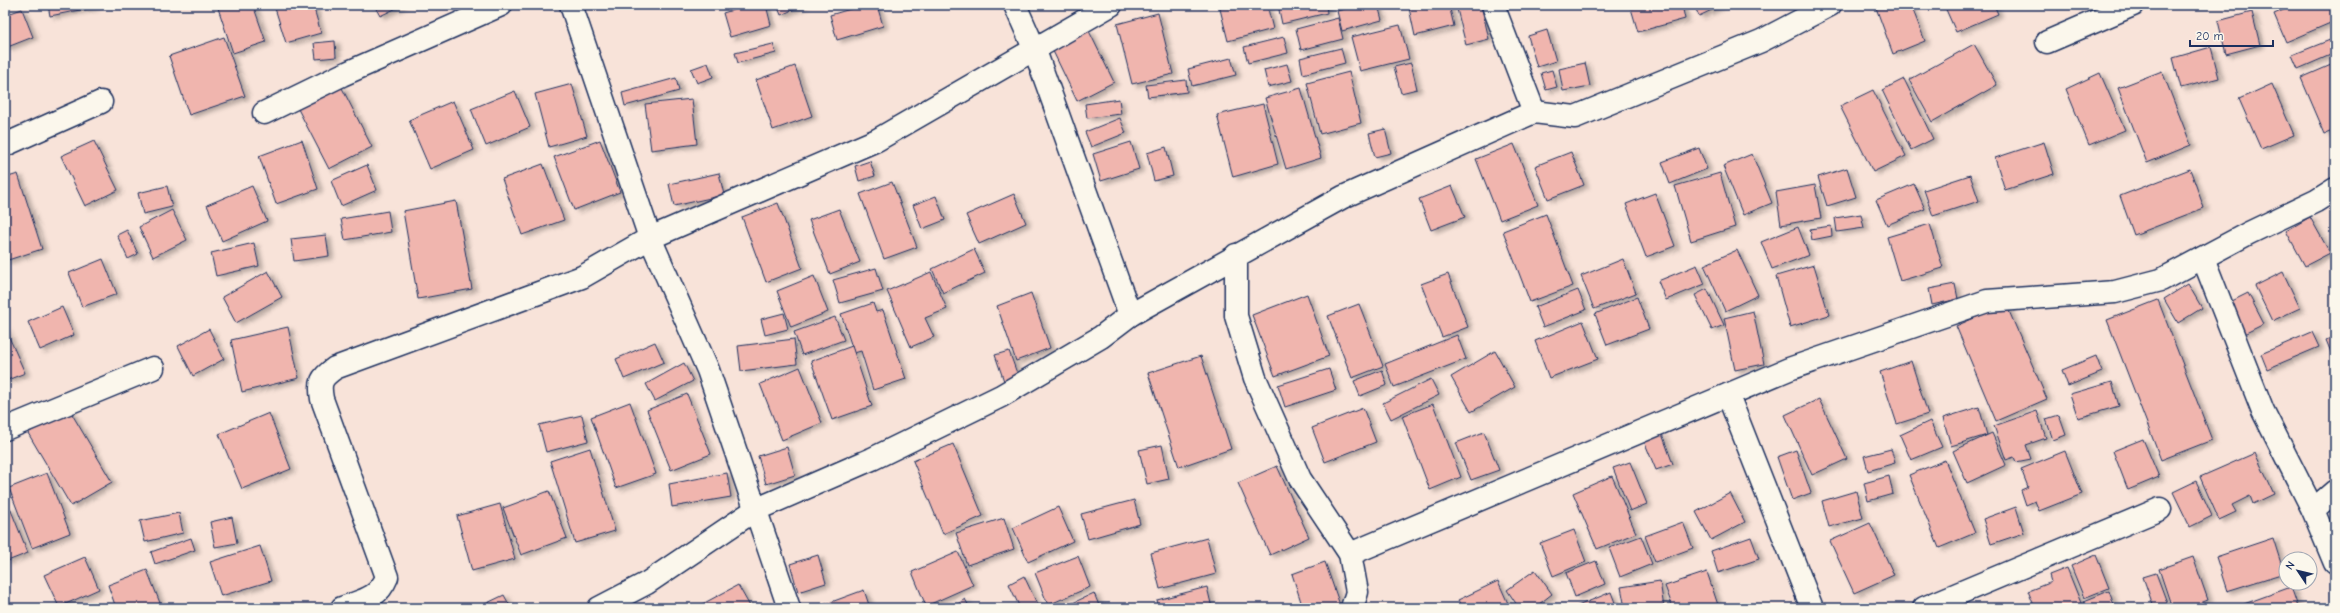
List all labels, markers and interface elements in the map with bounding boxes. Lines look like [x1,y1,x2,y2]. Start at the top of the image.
scale bar [2190,22,2273,48]
text: 20 m [2196,29,2224,43]
north arrow [2278,551,2318,591]
text: N [2283,559,2298,572]

